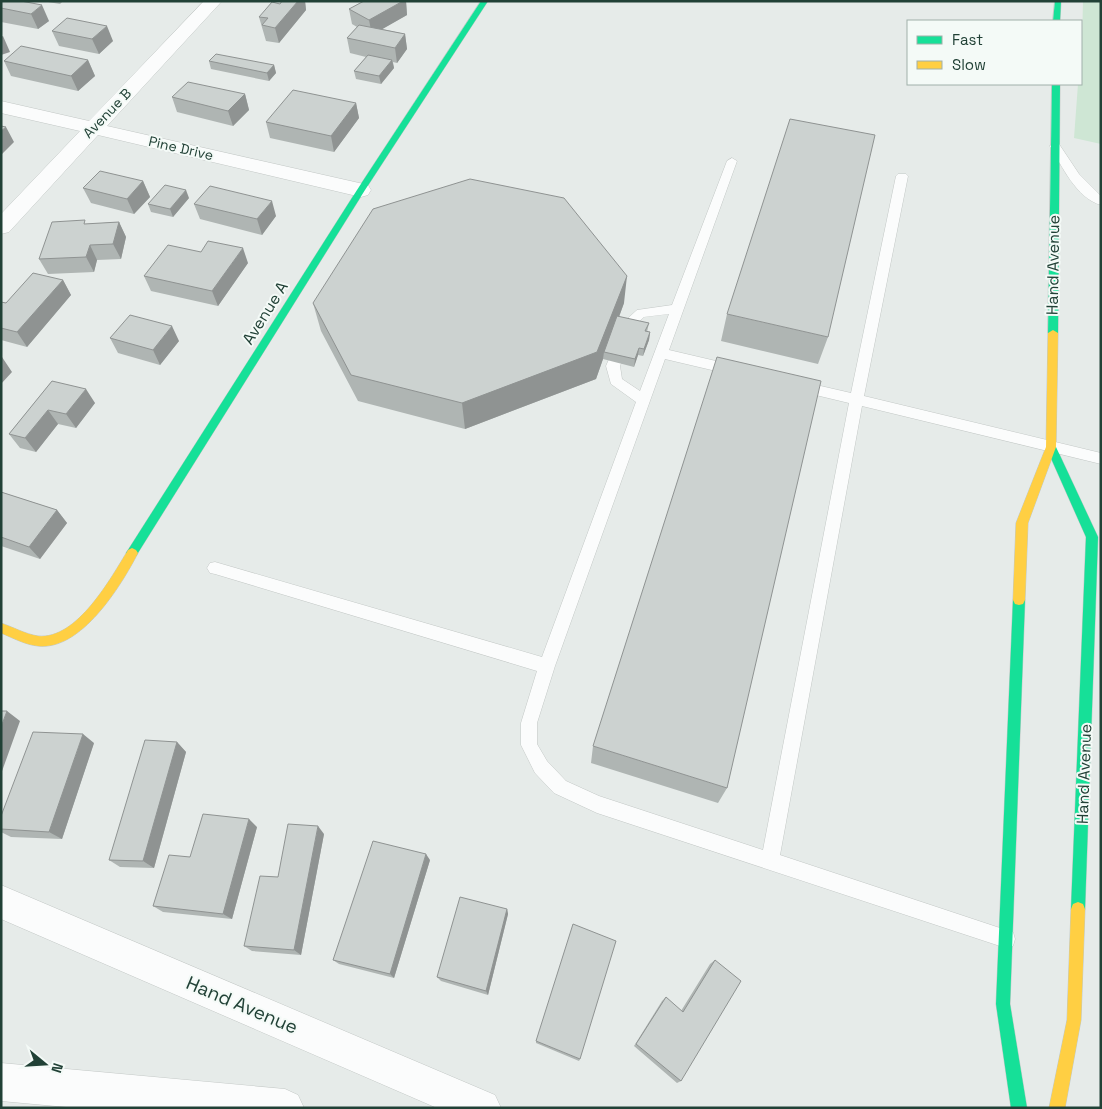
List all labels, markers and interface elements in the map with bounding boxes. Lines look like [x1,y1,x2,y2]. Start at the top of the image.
legend [907,20,1082,85]
text: Fast [952,30,983,49]
text: Slow [952,55,986,74]
street label: Avenue B [79,84,135,142]
street label: Pine Drive [147,132,215,164]
street label: Hand Avenue [1042,215,1064,315]
street label: Avenue A [237,278,293,348]
street label: Hand Avenue [1072,724,1096,824]
street label: Hand Avenue [182,970,302,1040]
north arrow [20,1039,70,1089]
text: N [47,1061,67,1075]

